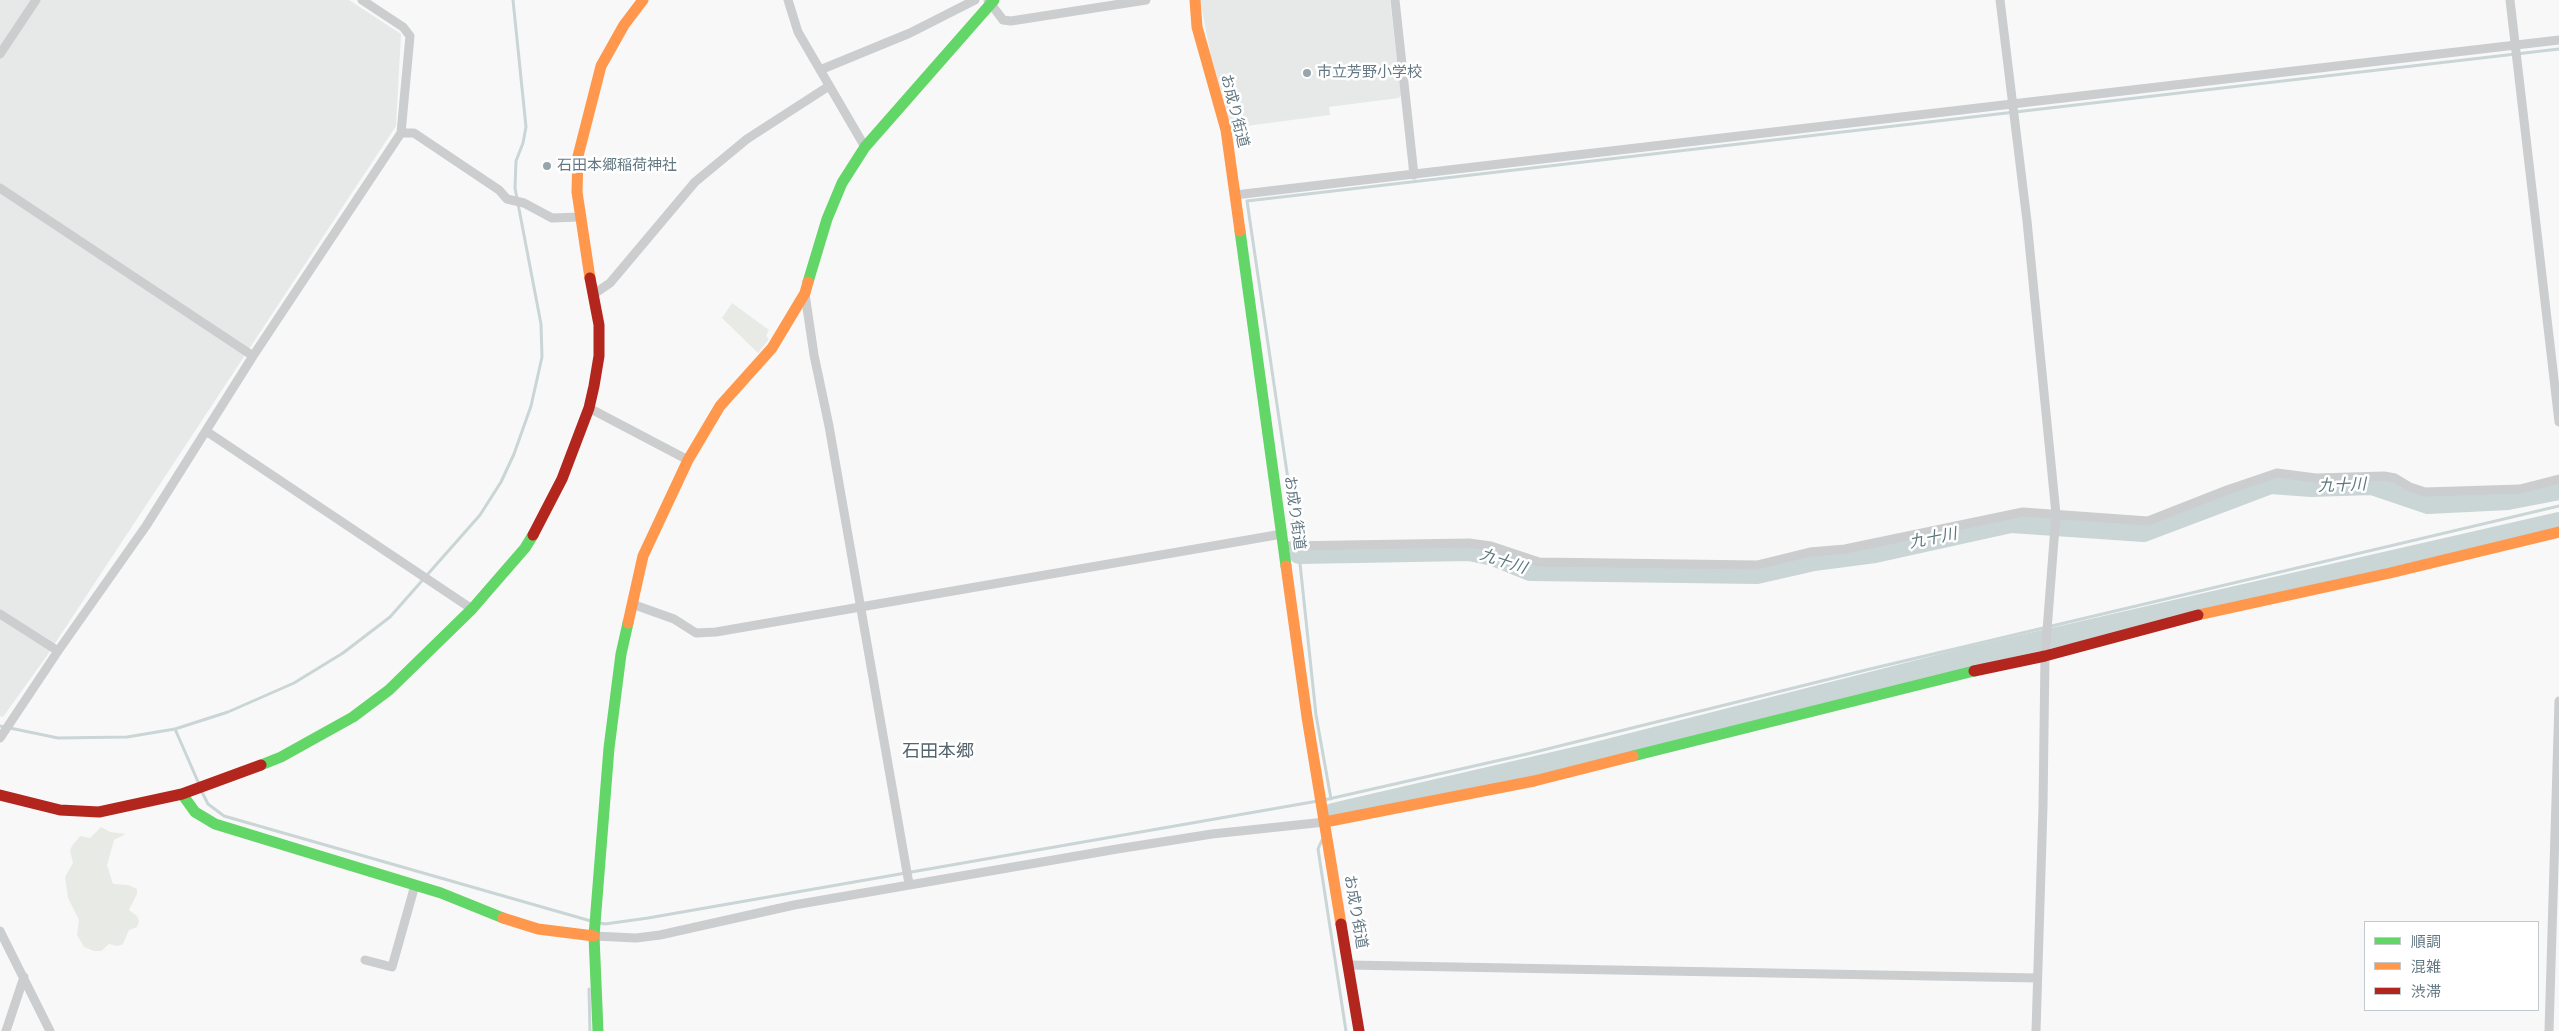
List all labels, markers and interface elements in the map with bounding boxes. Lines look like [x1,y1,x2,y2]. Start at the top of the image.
place label: 市立芳野小学校 [1317,64,1422,82]
marker: 市立芳野小学校 [1301,67,1313,79]
street label: お成り街道 [1216,72,1252,150]
place label: 石田本郷稲荷神社 [557,157,677,175]
marker: 石田本郷稲荷神社 [541,160,553,172]
street label: お成り街道 [1280,475,1308,551]
water label: 九十川 [2318,476,2366,496]
water label: 九十川 [1908,525,1958,553]
water label: 九十川 [1477,545,1529,579]
district label: 石田本郷 [902,741,974,763]
street label: お成り街道 [1340,874,1370,950]
legend [2364,921,2539,1011]
text: 順調 [2411,933,2441,951]
text: 混雑 [2411,958,2441,976]
text: 渋滞 [2411,983,2441,1001]

